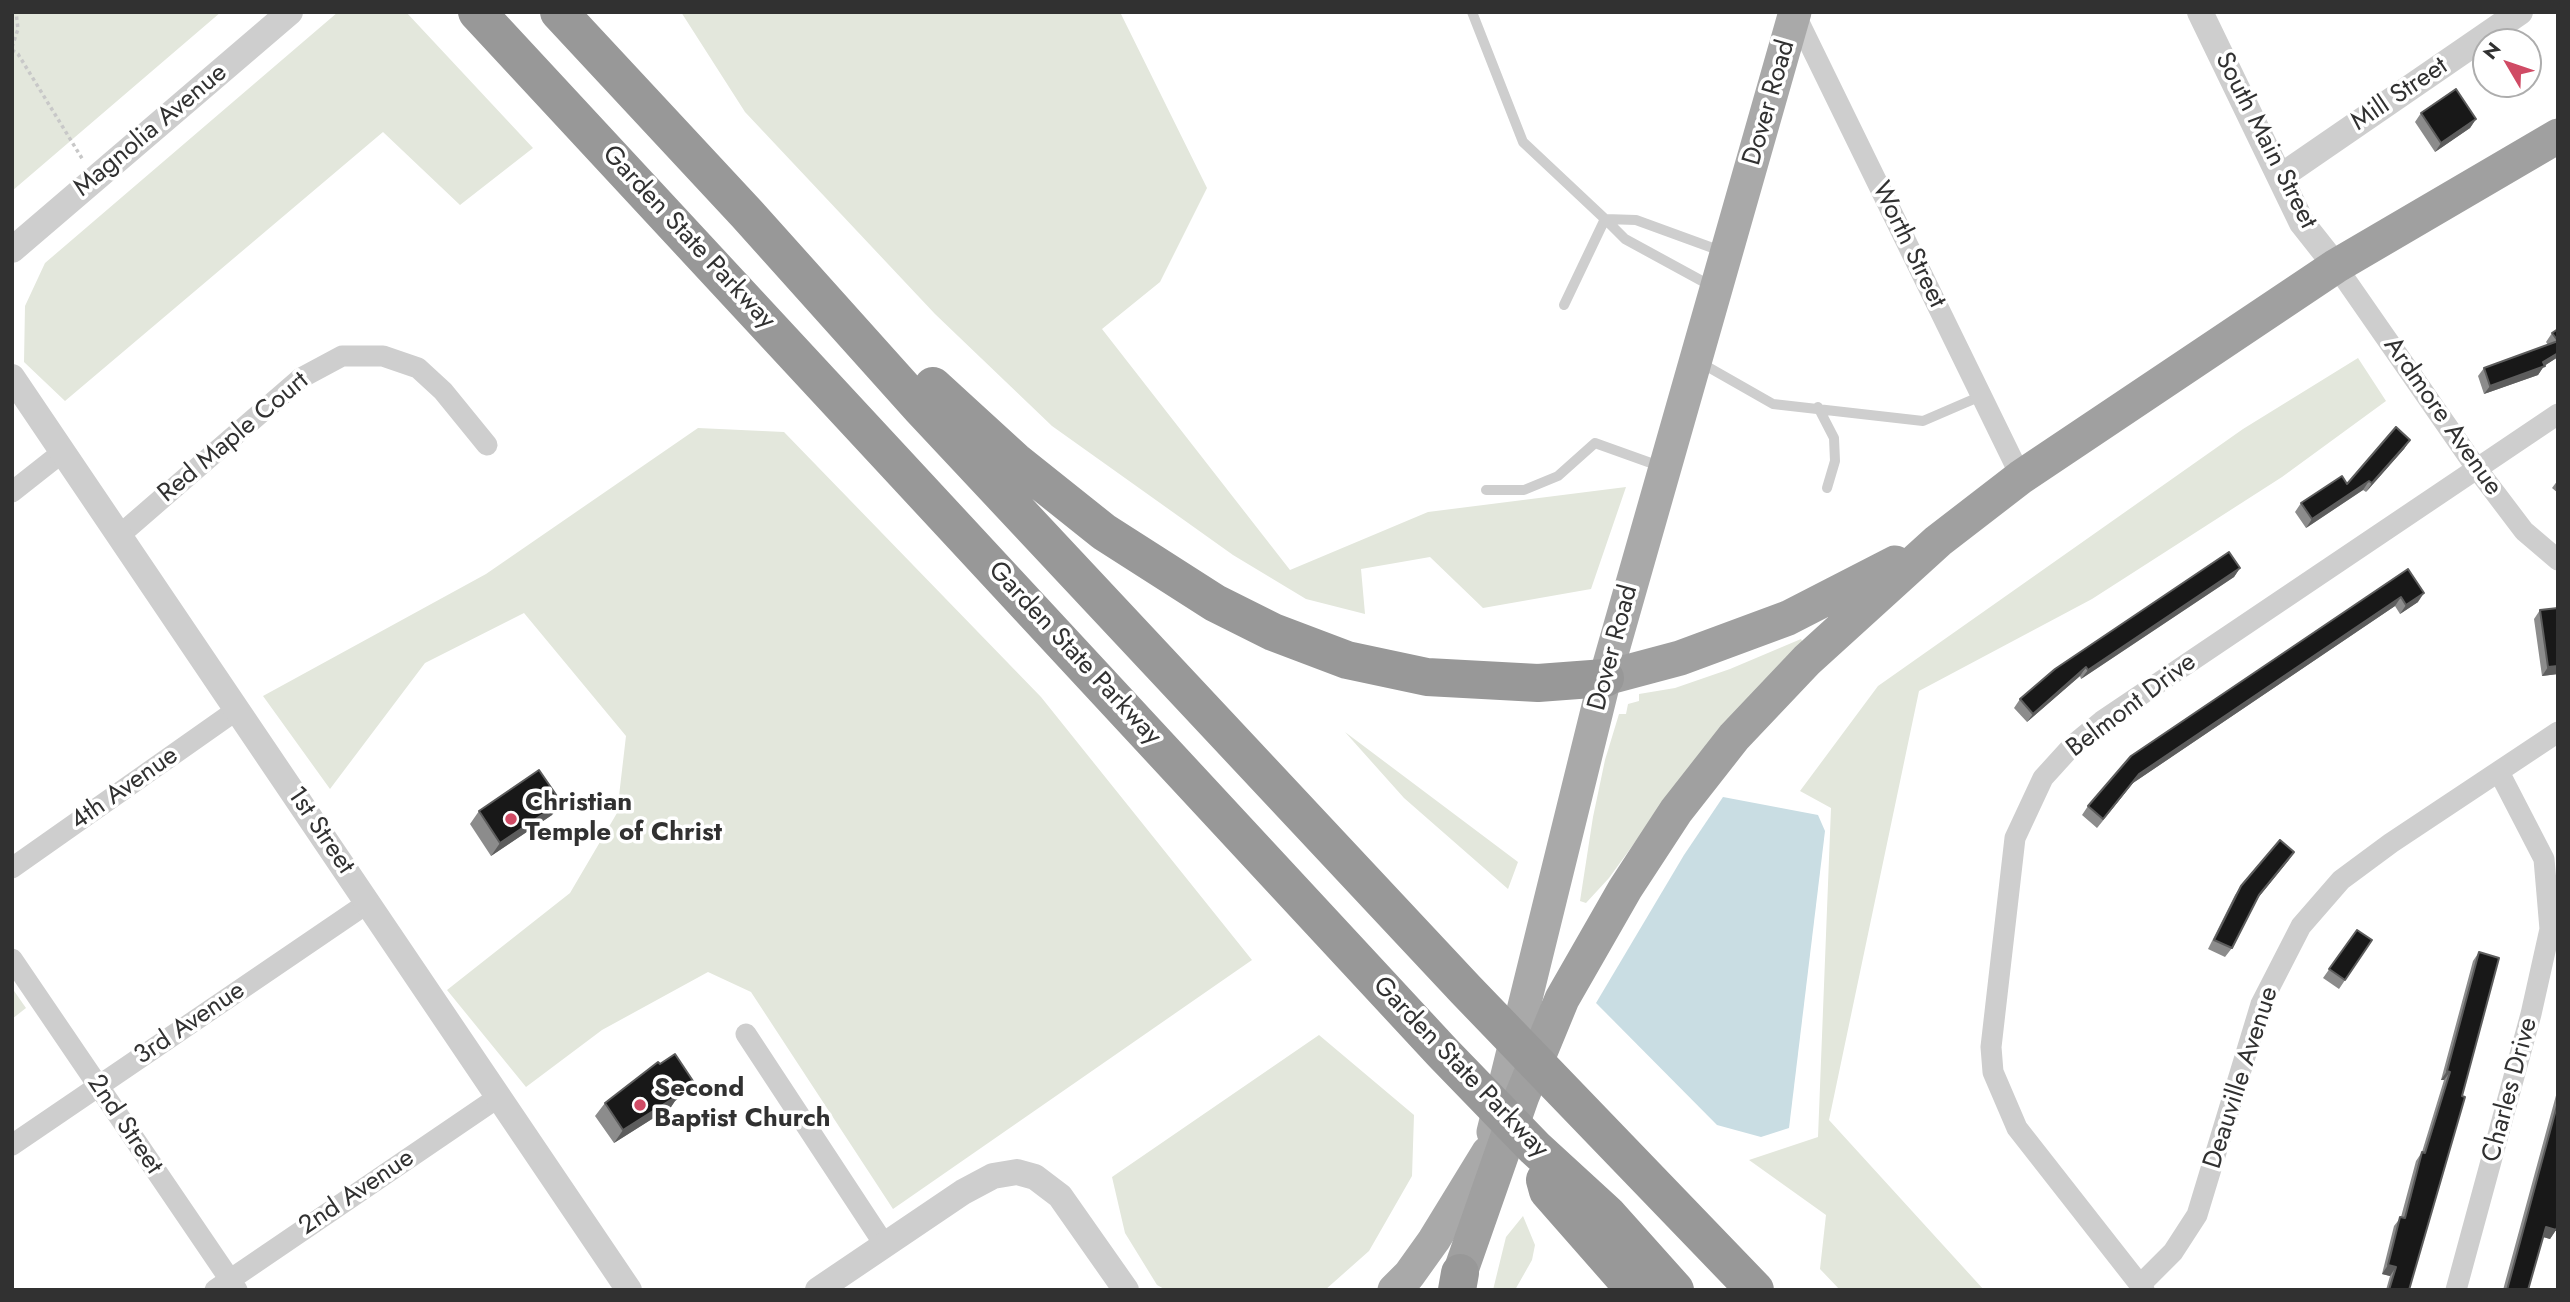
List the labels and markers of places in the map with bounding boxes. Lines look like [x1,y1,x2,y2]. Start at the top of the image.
place label: Christian Temple of Christ [525,788,722,850]
marker: Christian Temple of Christ [503,811,519,827]
place label: Second Baptist Church [654,1074,831,1136]
marker: Second Baptist Church [632,1097,648,1113]

